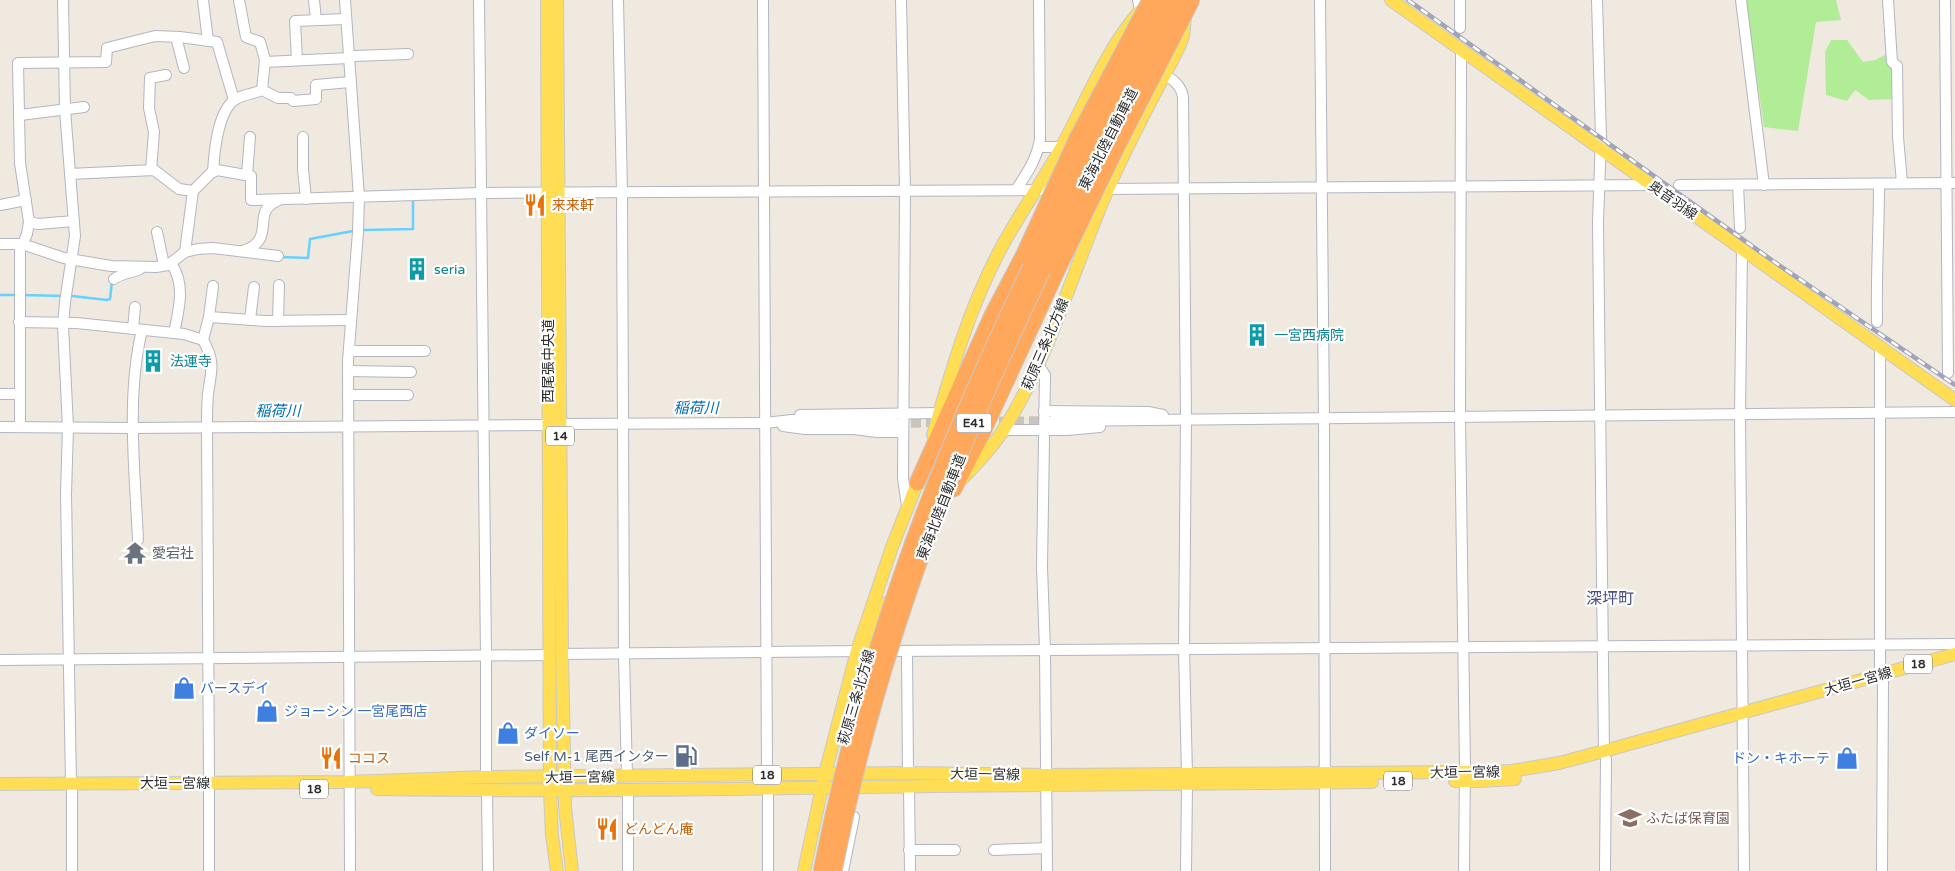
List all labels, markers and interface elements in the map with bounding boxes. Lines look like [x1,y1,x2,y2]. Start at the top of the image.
street label: 東海北陸自動車道 [1075,85,1141,193]
street label: 奥音羽線 [1645,177,1701,223]
restaurant icon: 来来軒 [522,192,548,218]
place label: 来来軒 [552,197,594,214]
building icon: seria [404,256,430,282]
place label: seria [434,261,465,278]
street label: 萩原三条北方線 [1018,296,1072,393]
street label: 西尾張中央道 [540,319,557,403]
building icon: 一宮西病院 [1244,322,1270,348]
place label: 一宮西病院 [1274,327,1344,344]
building icon: 法運寺 [140,348,166,374]
place label: 法運寺 [170,353,212,370]
water label: 稲荷川 [673,399,720,417]
water label: 稲荷川 [255,402,302,420]
road number: E41 [956,413,992,432]
road number: 14 [546,426,574,446]
street label: 東海北陸自動車道 [913,452,969,563]
temple icon: 愛宕社 [122,540,148,566]
place label: 愛宕社 [152,545,194,562]
district label: 深坪町 [1586,589,1634,609]
street label: 萩原三条北方線 [835,648,878,747]
road number: 18 [1904,654,1932,674]
street label: 大垣一宮線 [1822,664,1894,699]
shop icon: バースデイ [171,675,197,701]
place label: バースデイ [200,680,269,697]
shop icon: ジョーシン 一宮尾西店 [254,698,280,724]
place label: ジョーシン 一宮尾西店 [284,703,427,720]
shop icon: ダイソー [495,720,521,746]
place label: ダイソー [524,725,580,742]
fuel station icon: Self M-1 尾西インター [673,743,699,769]
restaurant icon: ココス [318,745,344,771]
shop icon: ドン・キホーテ [1834,745,1860,771]
place label: Self M-1 尾西インター [524,748,669,765]
place label: ココス [348,750,390,767]
place label: ドン・キホーテ [1732,750,1830,767]
street label: 大垣一宮線 [1430,763,1500,782]
street label: 大垣一宮線 [950,765,1020,784]
road number: 18 [753,766,781,784]
street label: 大垣一宮線 [545,768,615,787]
road number: 18 [1384,771,1412,790]
street label: 大垣一宮線 [140,775,210,792]
road number: 18 [300,780,328,799]
school or university icon: ふたば保育園 [1617,805,1643,831]
place label: ふたば保育園 [1646,810,1730,827]
restaurant icon: どんどん庵 [594,816,620,842]
place label: どんどん庵 [624,821,694,838]

